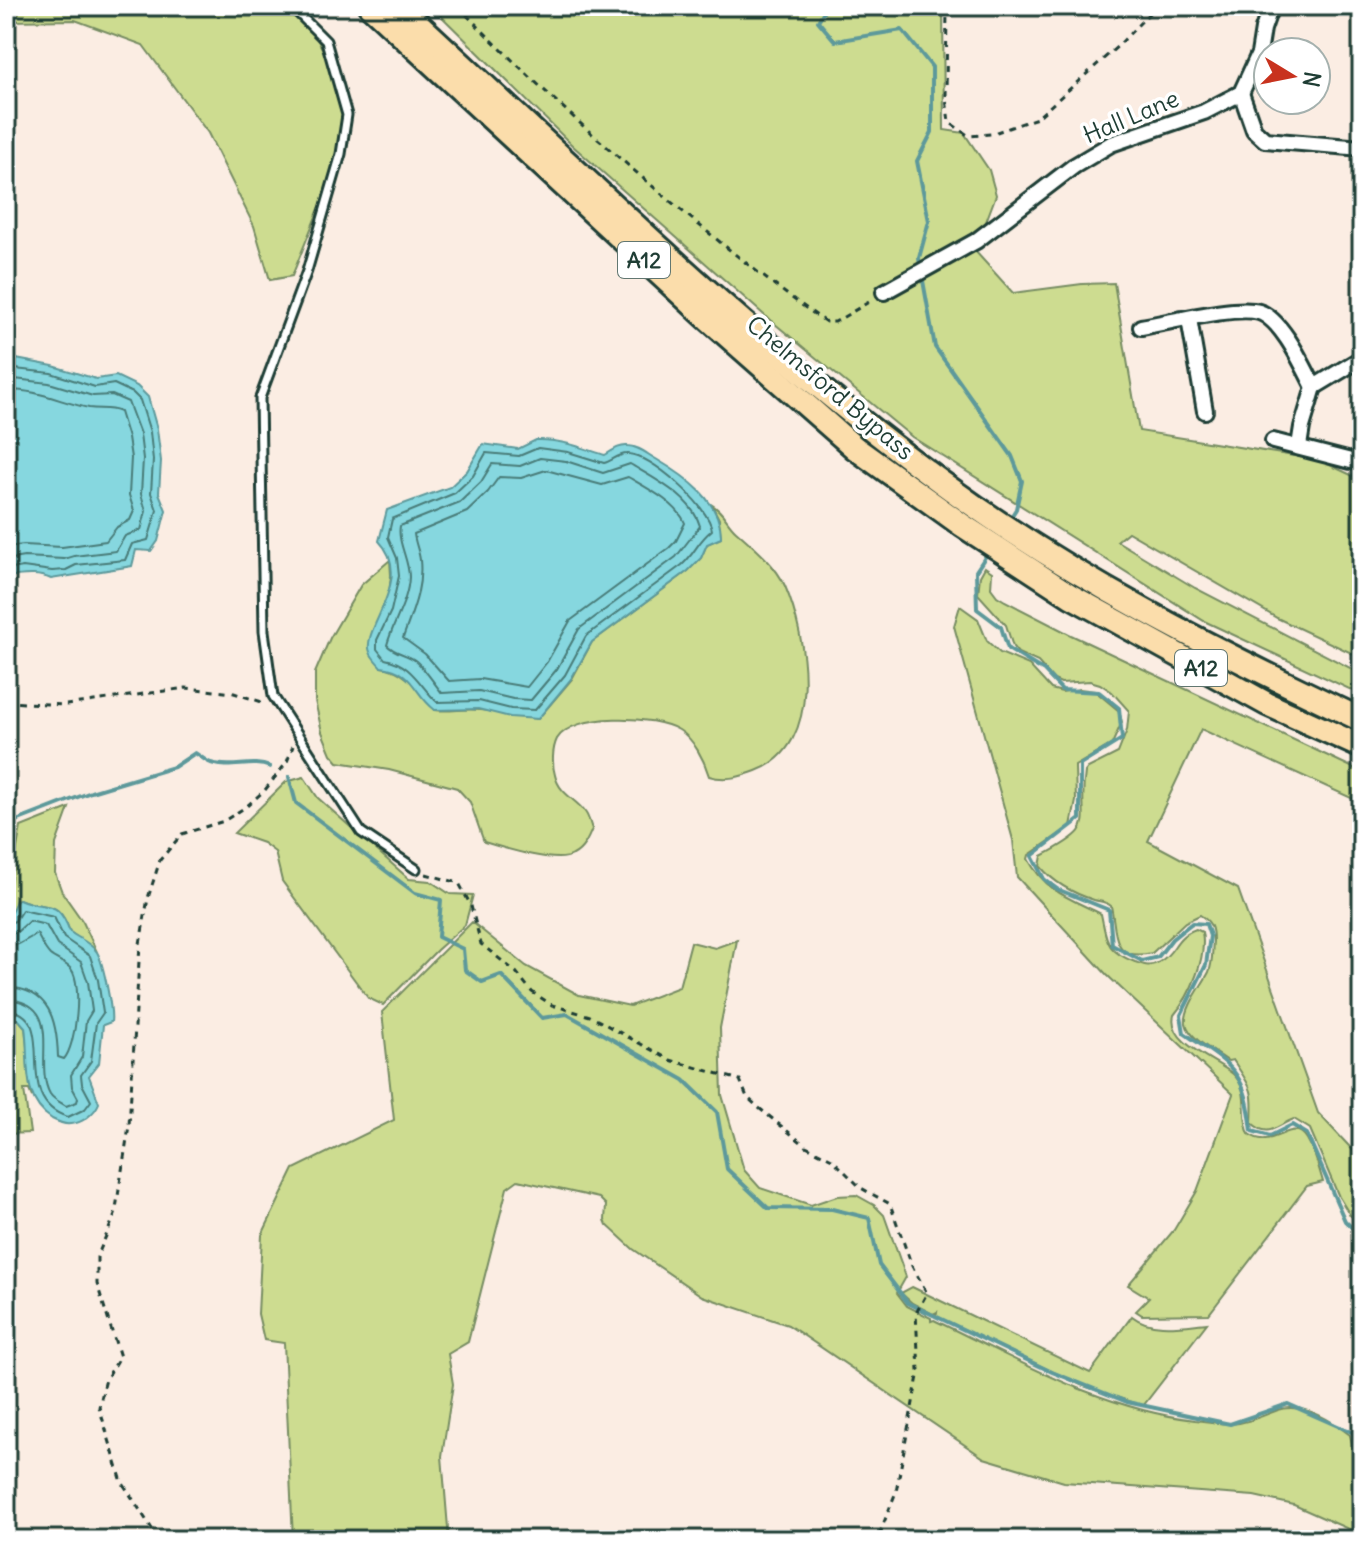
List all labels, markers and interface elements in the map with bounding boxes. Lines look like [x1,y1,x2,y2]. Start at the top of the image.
north arrow [1252,36,1332,116]
text: N [1297,70,1327,89]
street label: Hall Lane [1078,83,1183,150]
road number: A12 [618,242,670,278]
street label: Chelmsford Bypass [741,309,920,466]
road number: A12 [1175,650,1227,686]

